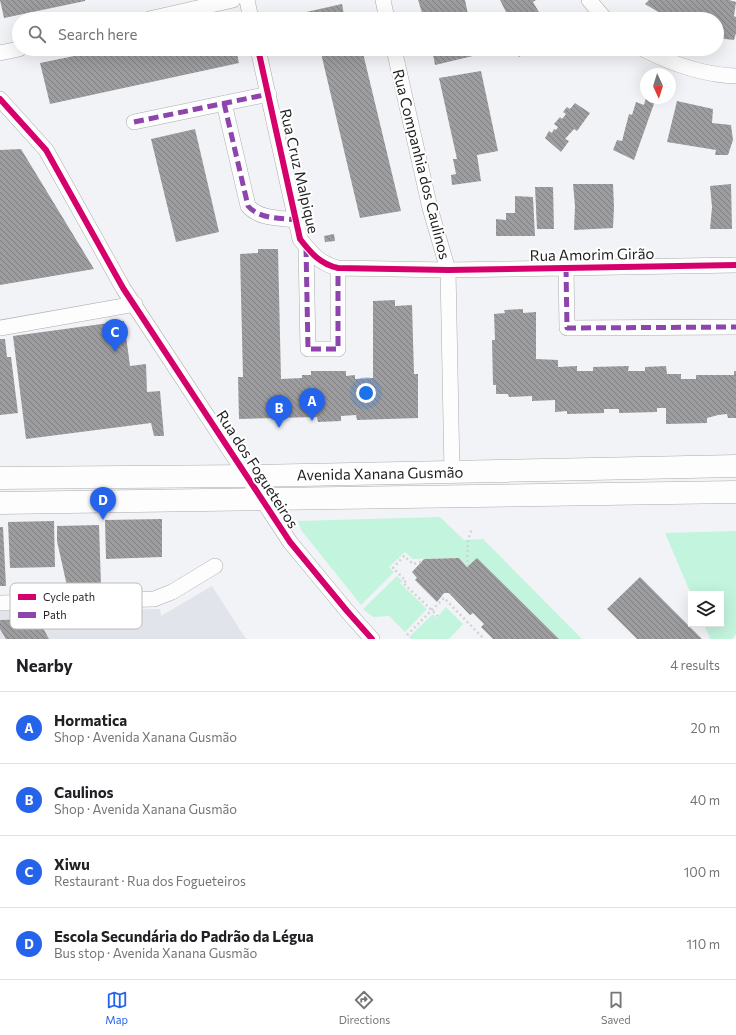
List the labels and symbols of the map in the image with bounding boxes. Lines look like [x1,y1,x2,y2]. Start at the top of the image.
street label: Rua Companhia dos Caulinos [390,67,454,261]
north arrow [640,68,676,104]
street label: Rua Cruz Malpique [277,107,323,235]
street label: Rua Amorim Girão [530,244,655,264]
pin: C [102,319,128,352]
your location [356,383,376,403]
pin: A [299,388,325,421]
pin: B [266,395,292,428]
street label: Rua dos Fogueteiros [213,407,303,531]
street label: Avenida Xanana Gusmão [296,463,464,483]
pin: D [90,487,116,520]
legend [10,583,142,629]
text: Cycle path [43,590,95,603]
text: Path [43,608,66,621]

